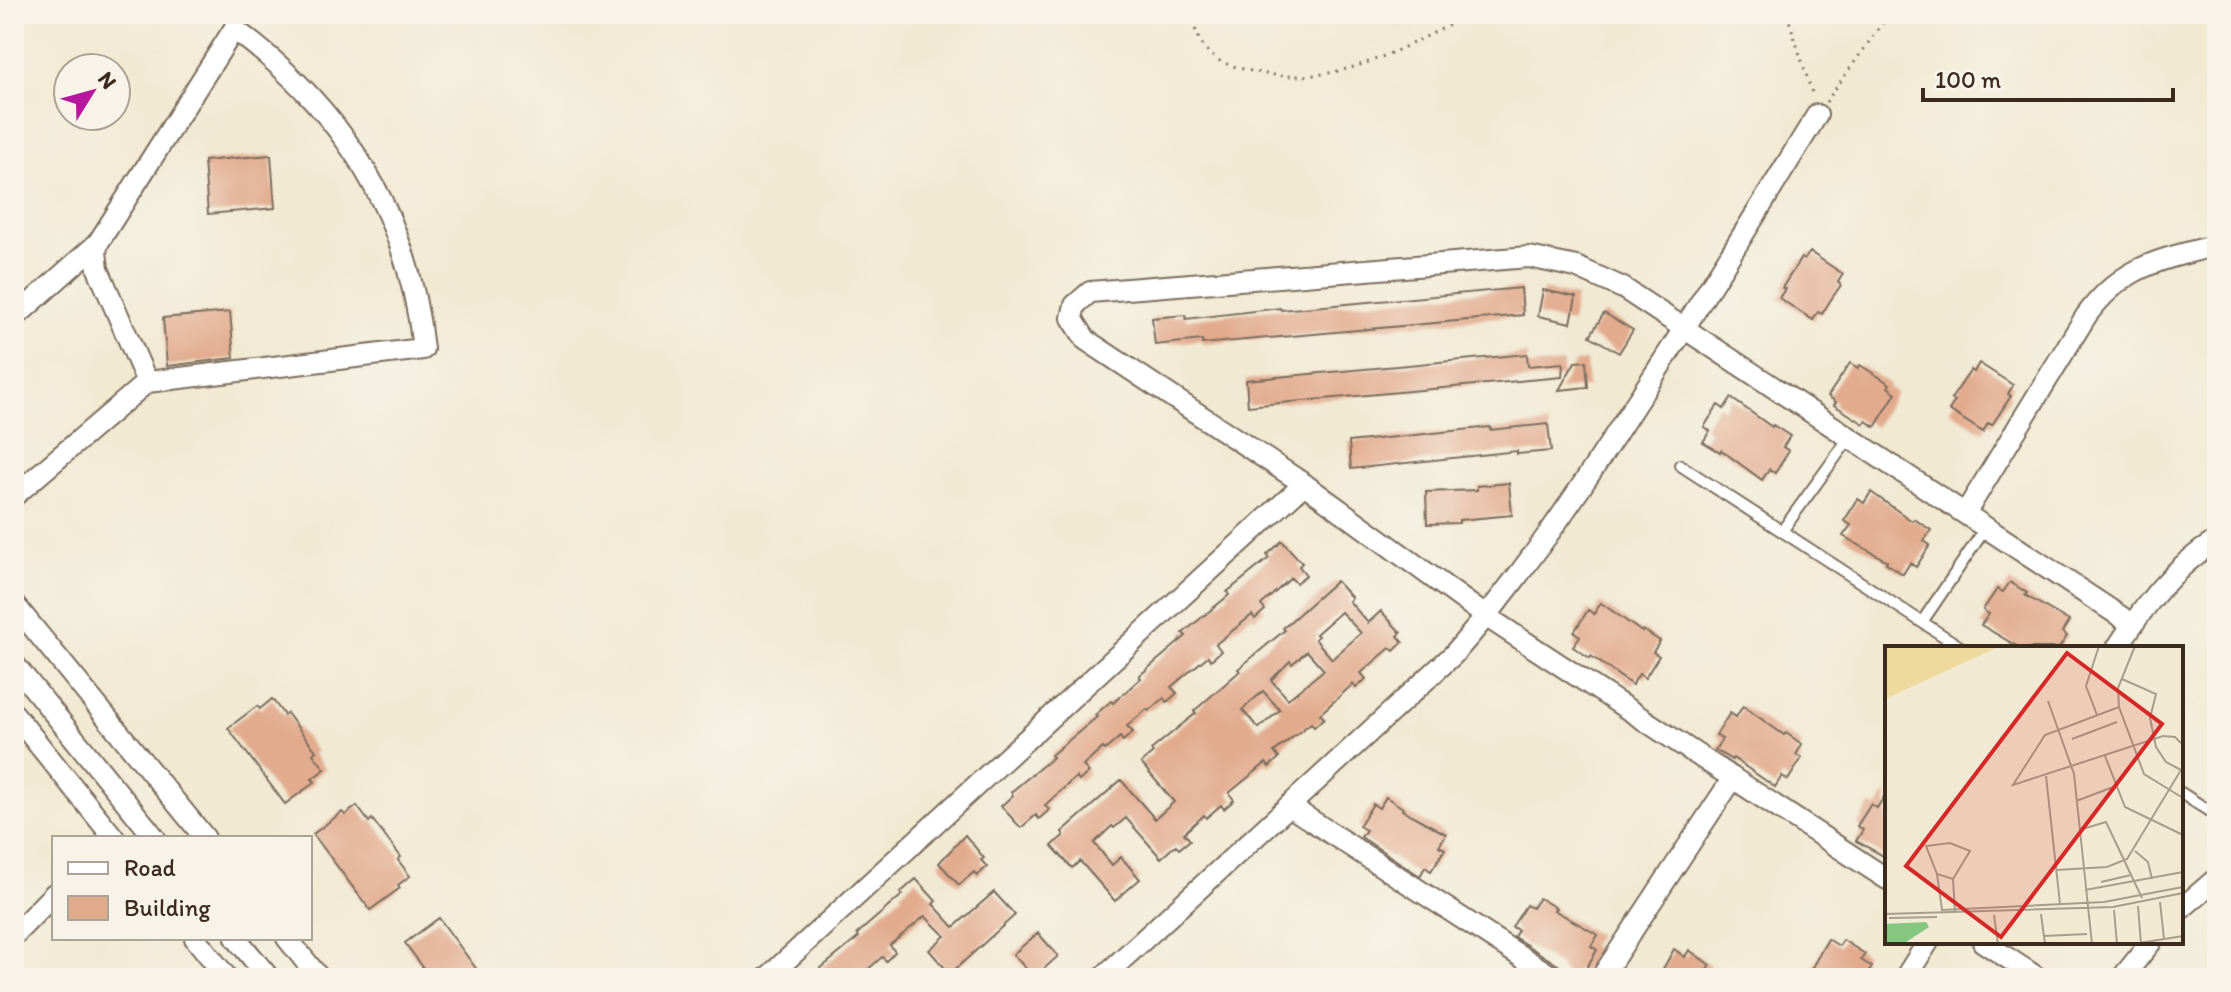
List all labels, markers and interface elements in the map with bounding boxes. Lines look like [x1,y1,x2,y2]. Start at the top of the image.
north arrow [52,52,132,132]
scale bar [1923,52,2173,102]
text: 100 m [1935,65,2001,94]
text: N [92,66,123,94]
inset map [1885,646,2183,944]
legend [52,836,312,940]
text: Road [124,853,176,882]
text: Building [124,893,211,922]

